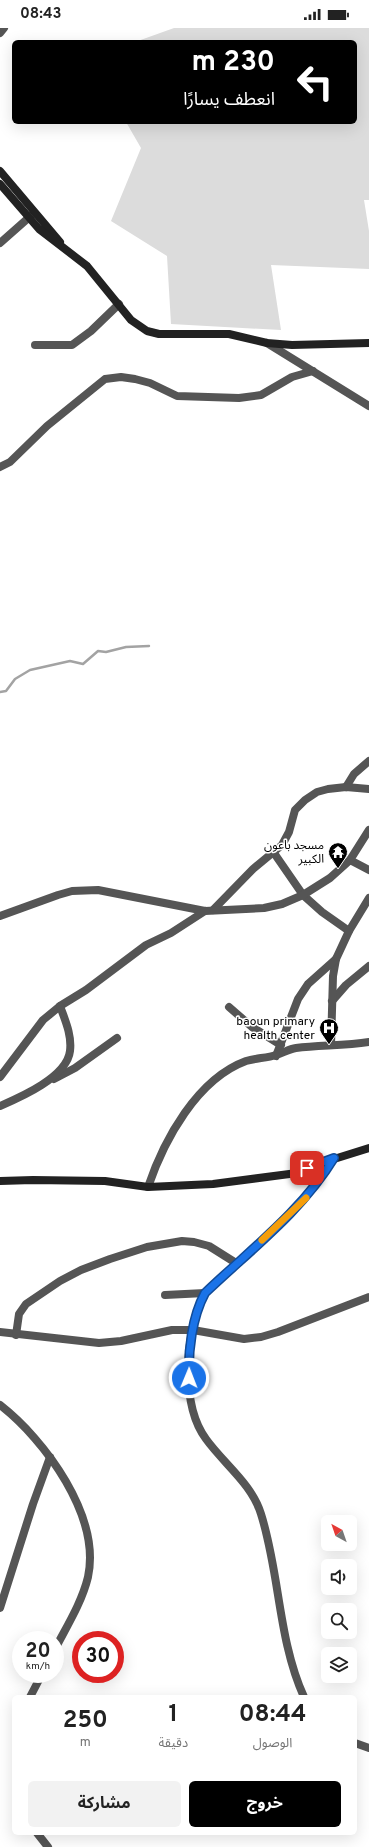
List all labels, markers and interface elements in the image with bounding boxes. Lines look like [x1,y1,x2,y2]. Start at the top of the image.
text: 08:43 [20,5,62,24]
text: 230 m [192,45,275,81]
icon: left [289,56,341,108]
text: انعطف يسارًا [183,89,275,112]
place label: مسجد باعون الكبير [264,838,324,868]
temple icon: مسجد باعون الكبير [327,841,349,869]
place label: baoun primary health center [236,1014,315,1044]
hospital icon: baoun primary health center [318,1017,340,1045]
pin [290,1151,324,1185]
icon: arrive [296,1157,318,1179]
position arrow [168,1357,210,1399]
north arrow [321,1515,357,1551]
map controls [321,1515,357,1683]
button: sound [321,1559,357,1595]
button: search [321,1603,357,1639]
speed limit sign: 30 [72,1631,124,1683]
text: 20 [25,1639,51,1665]
button: layers [321,1647,357,1683]
text: km/h [26,1660,50,1673]
text: 1 [168,1700,178,1730]
text: 08:44 [239,1700,306,1730]
text: 250 [63,1706,108,1736]
text: m [80,1735,91,1751]
text: دقيقة [158,1736,188,1752]
text: الوصول [253,1736,292,1752]
button: مشاركة [28,1781,181,1827]
button: خروج [189,1781,341,1827]

